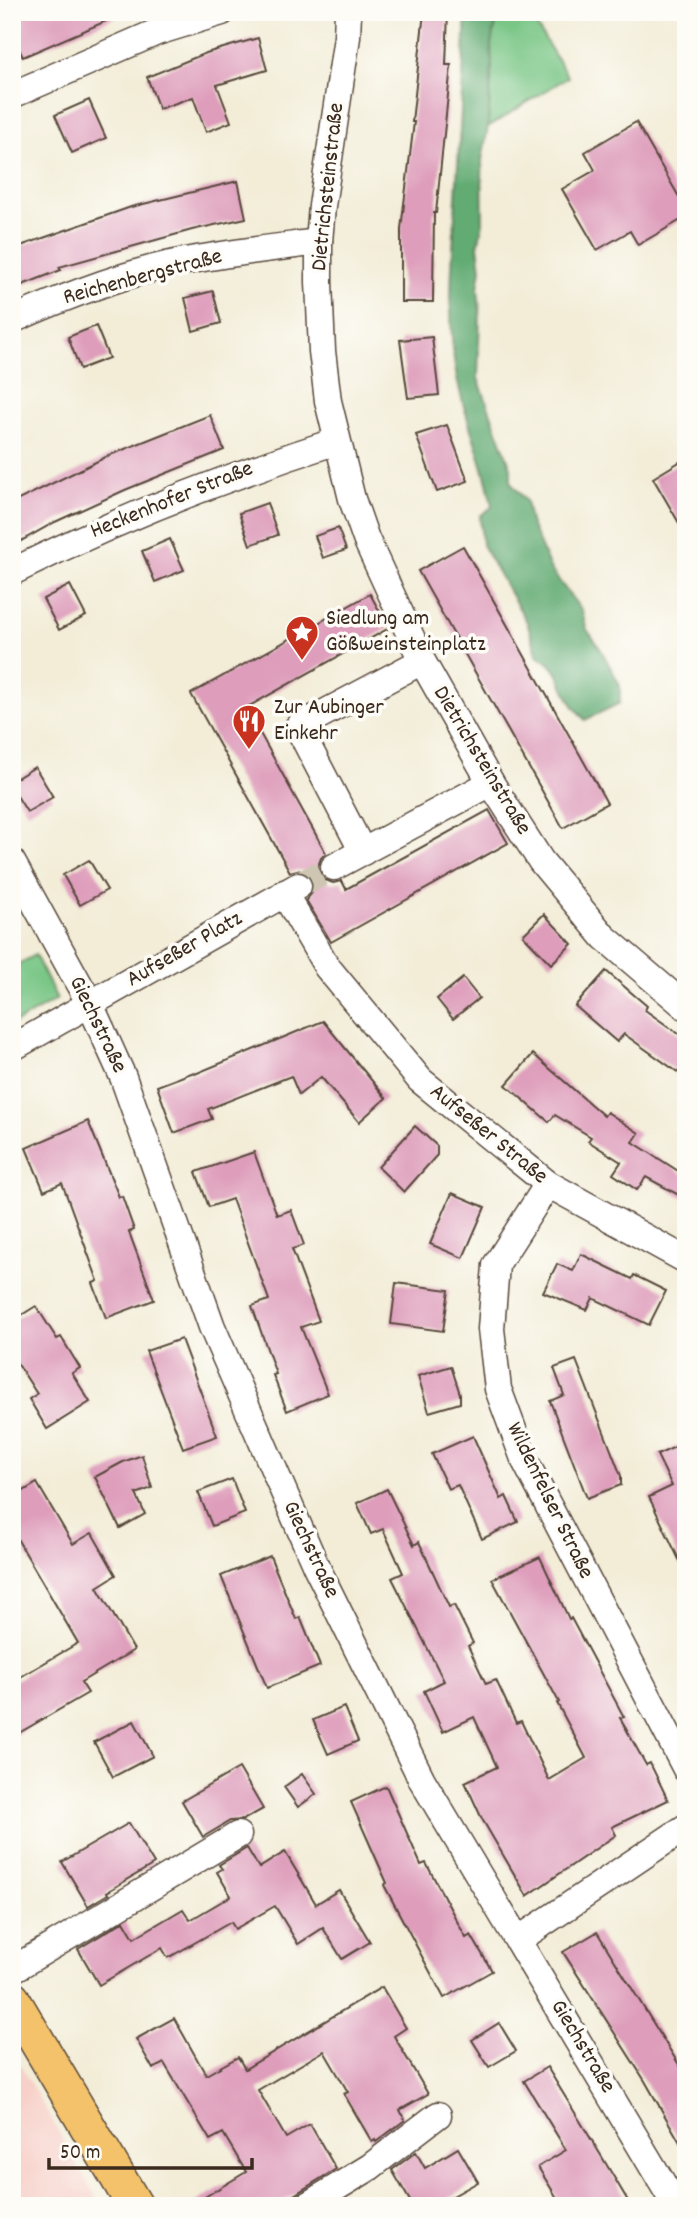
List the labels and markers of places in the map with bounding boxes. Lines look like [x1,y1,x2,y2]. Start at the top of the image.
place label: Siedlung am Gößweinsteinplatz [326,603,486,662]
place icon: Siedlung am Gößweinsteinplatz [283,613,321,662]
place label: Zur Aubinger Einkehr [274,692,384,751]
restaurant icon: Zur Aubinger Einkehr [230,702,268,751]

